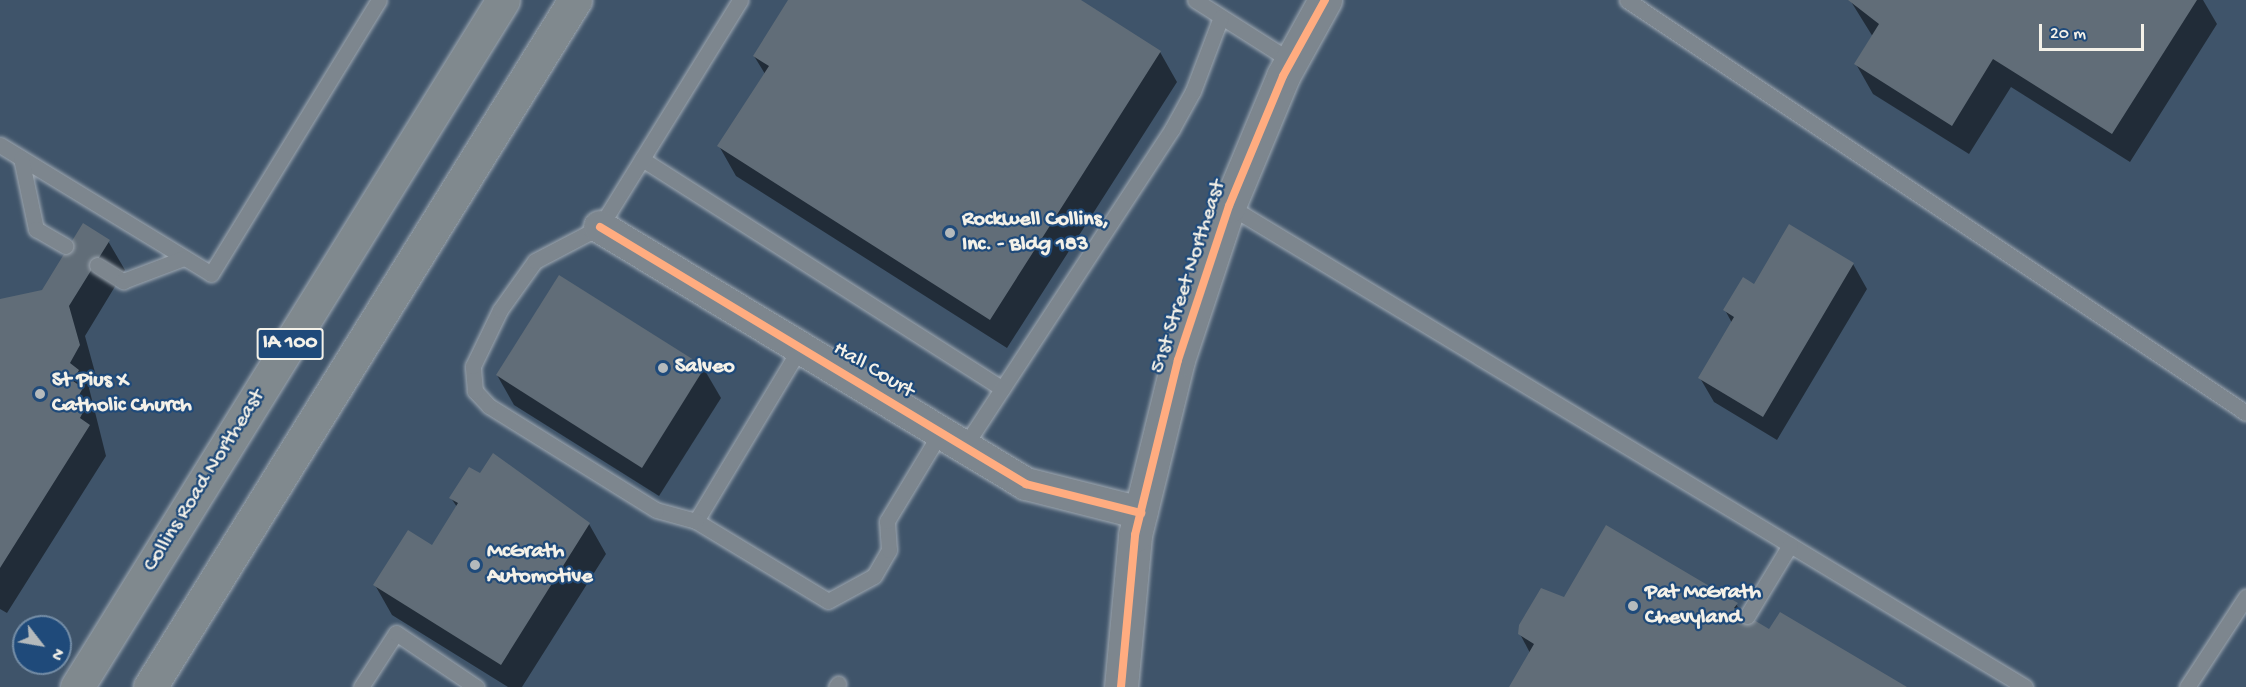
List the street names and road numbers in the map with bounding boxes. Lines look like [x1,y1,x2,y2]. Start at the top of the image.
street label: 51st Street Northeast [1145,177,1233,377]
road number: IA 100 [256,326,324,362]
street label: Hall Court [828,336,918,406]
street label: Collins Road Northeast [138,385,272,577]

